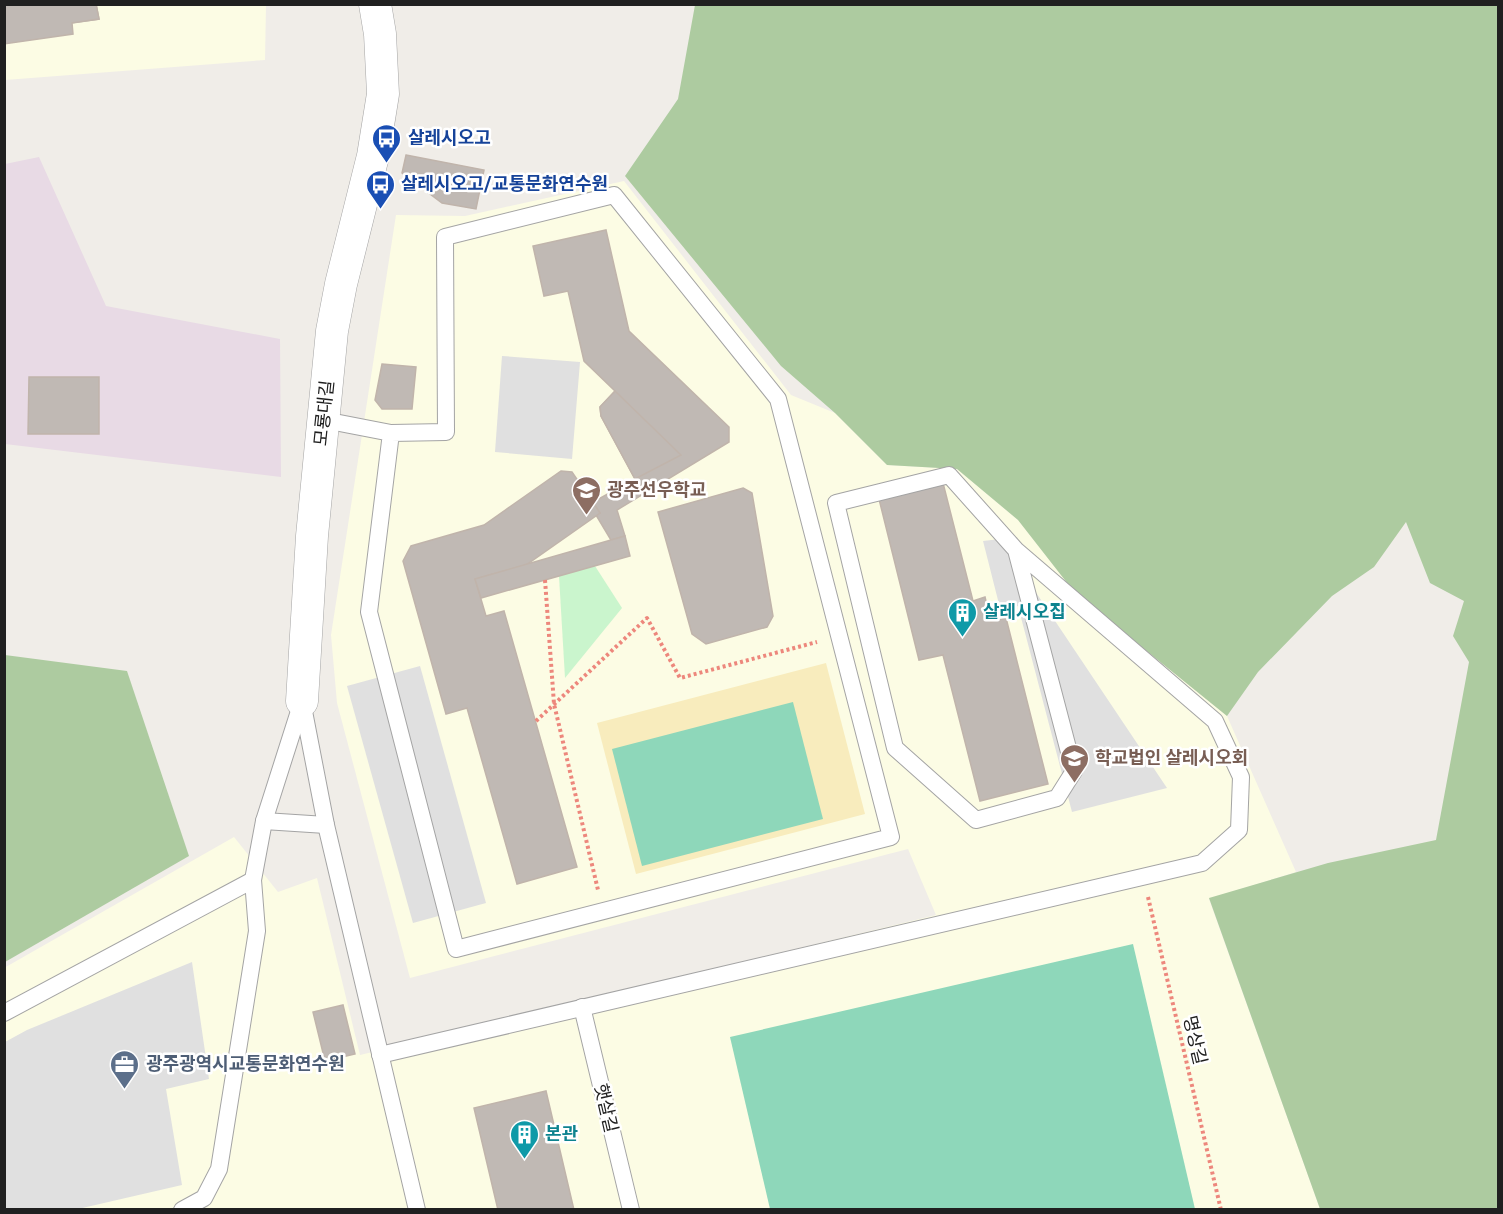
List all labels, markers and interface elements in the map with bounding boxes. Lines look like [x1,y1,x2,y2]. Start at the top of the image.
bus stop icon: 살레시오고 [371,122,403,164]
place label: 살레시오고 [408,126,491,149]
bus stop icon: 살레시오고/교통문화연수원 [364,168,396,210]
place label: 살레시오고/교통문화연수원 [401,172,608,195]
street label: 모룡대길 [309,379,338,447]
school or university icon: 광주선우학교 [570,474,602,516]
place label: 광주선우학교 [607,478,706,501]
building icon: 살레시오집 [946,596,978,638]
place label: 살레시오집 [983,600,1066,623]
school or university icon: 학교법인 살레시오회 [1058,742,1090,784]
place label: 학교법인 살레시오회 [1095,746,1248,769]
street label: 명상길 [1179,1013,1212,1067]
office icon: 광주광역시교통문화연수원 [109,1048,141,1090]
place label: 광주광역시교통문화연수원 [146,1052,345,1075]
street label: 햇살길 [590,1081,623,1135]
building icon: 본관 [508,1118,540,1160]
place label: 본관 [545,1122,579,1145]

